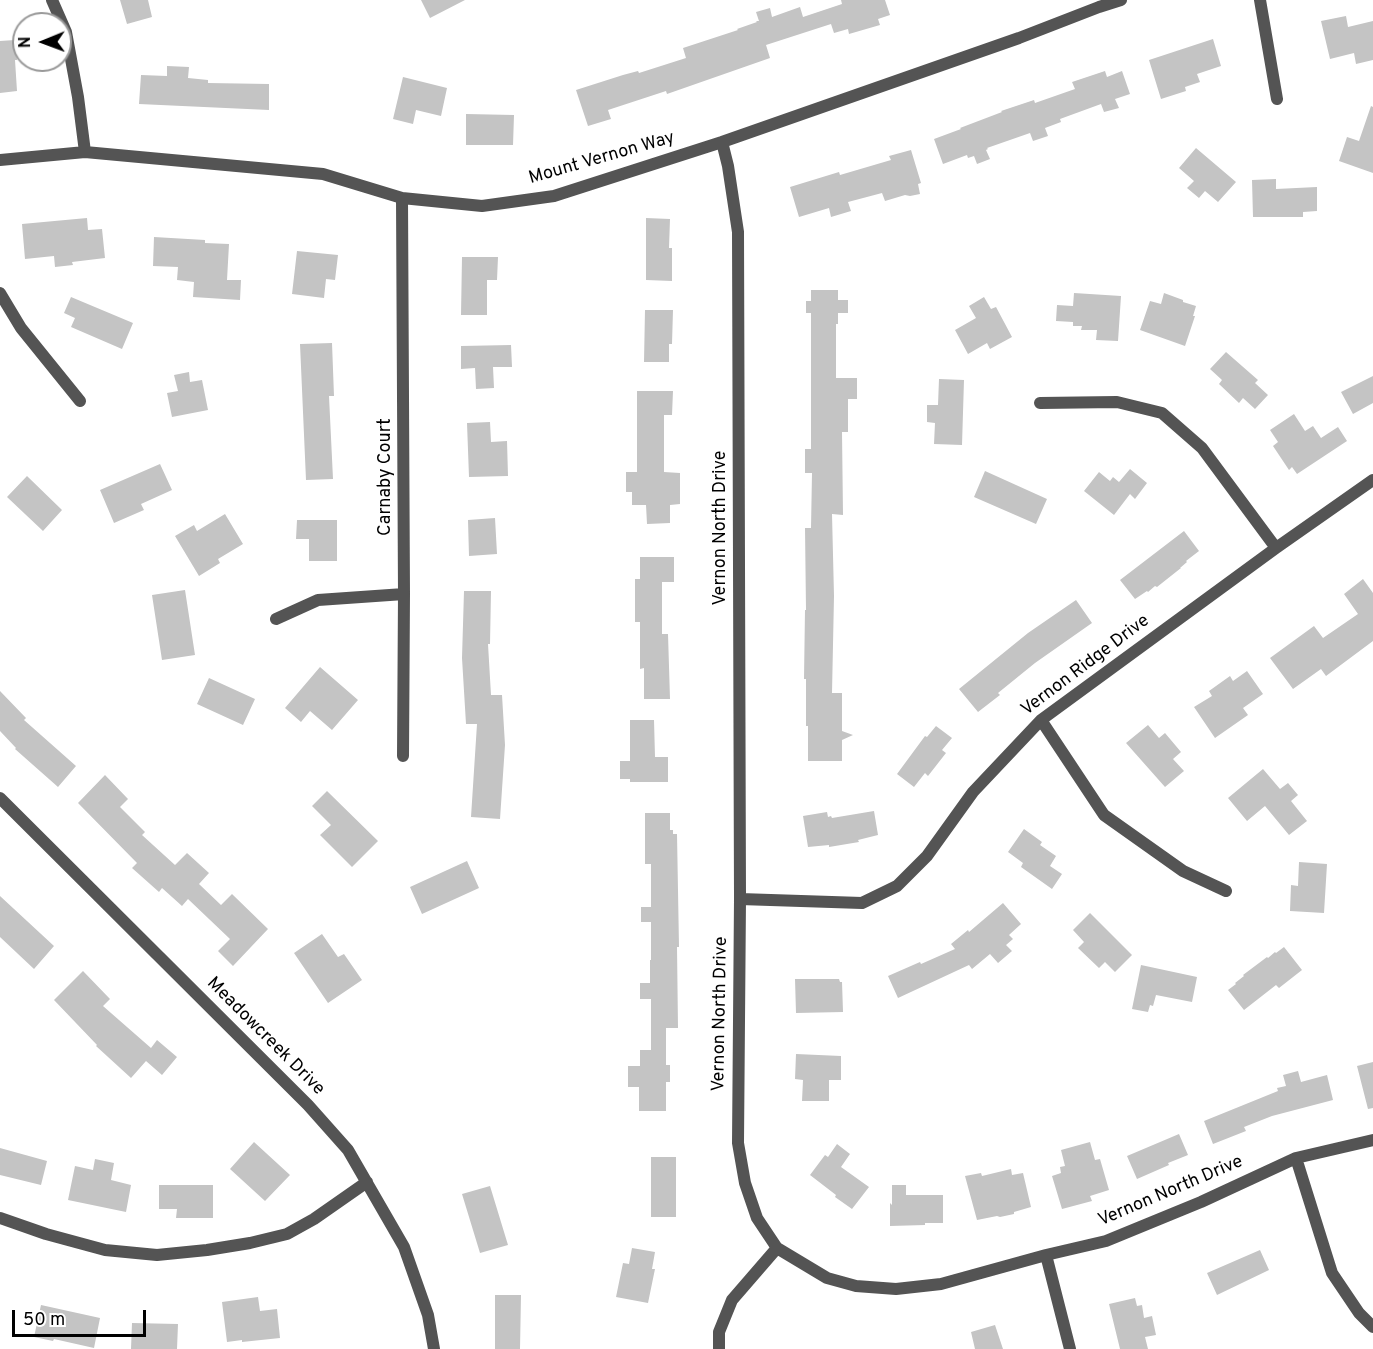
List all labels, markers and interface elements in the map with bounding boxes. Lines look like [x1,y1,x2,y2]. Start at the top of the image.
north arrow [12,12,72,72]
text: N [16,36,36,48]
street label: Mount Vernon Way [527,128,677,190]
street label: Carnaby Court [375,418,397,536]
street label: Vernon North Drive [710,451,732,605]
street label: Vernon Ridge Drive [1018,611,1154,721]
street label: Vernon North Drive [709,936,733,1092]
street label: Meadowcreek Drive [201,973,329,1101]
street label: Vernon North Drive [1095,1152,1247,1232]
scale bar [15,1298,148,1336]
text: 50 m [23,1309,65,1332]

